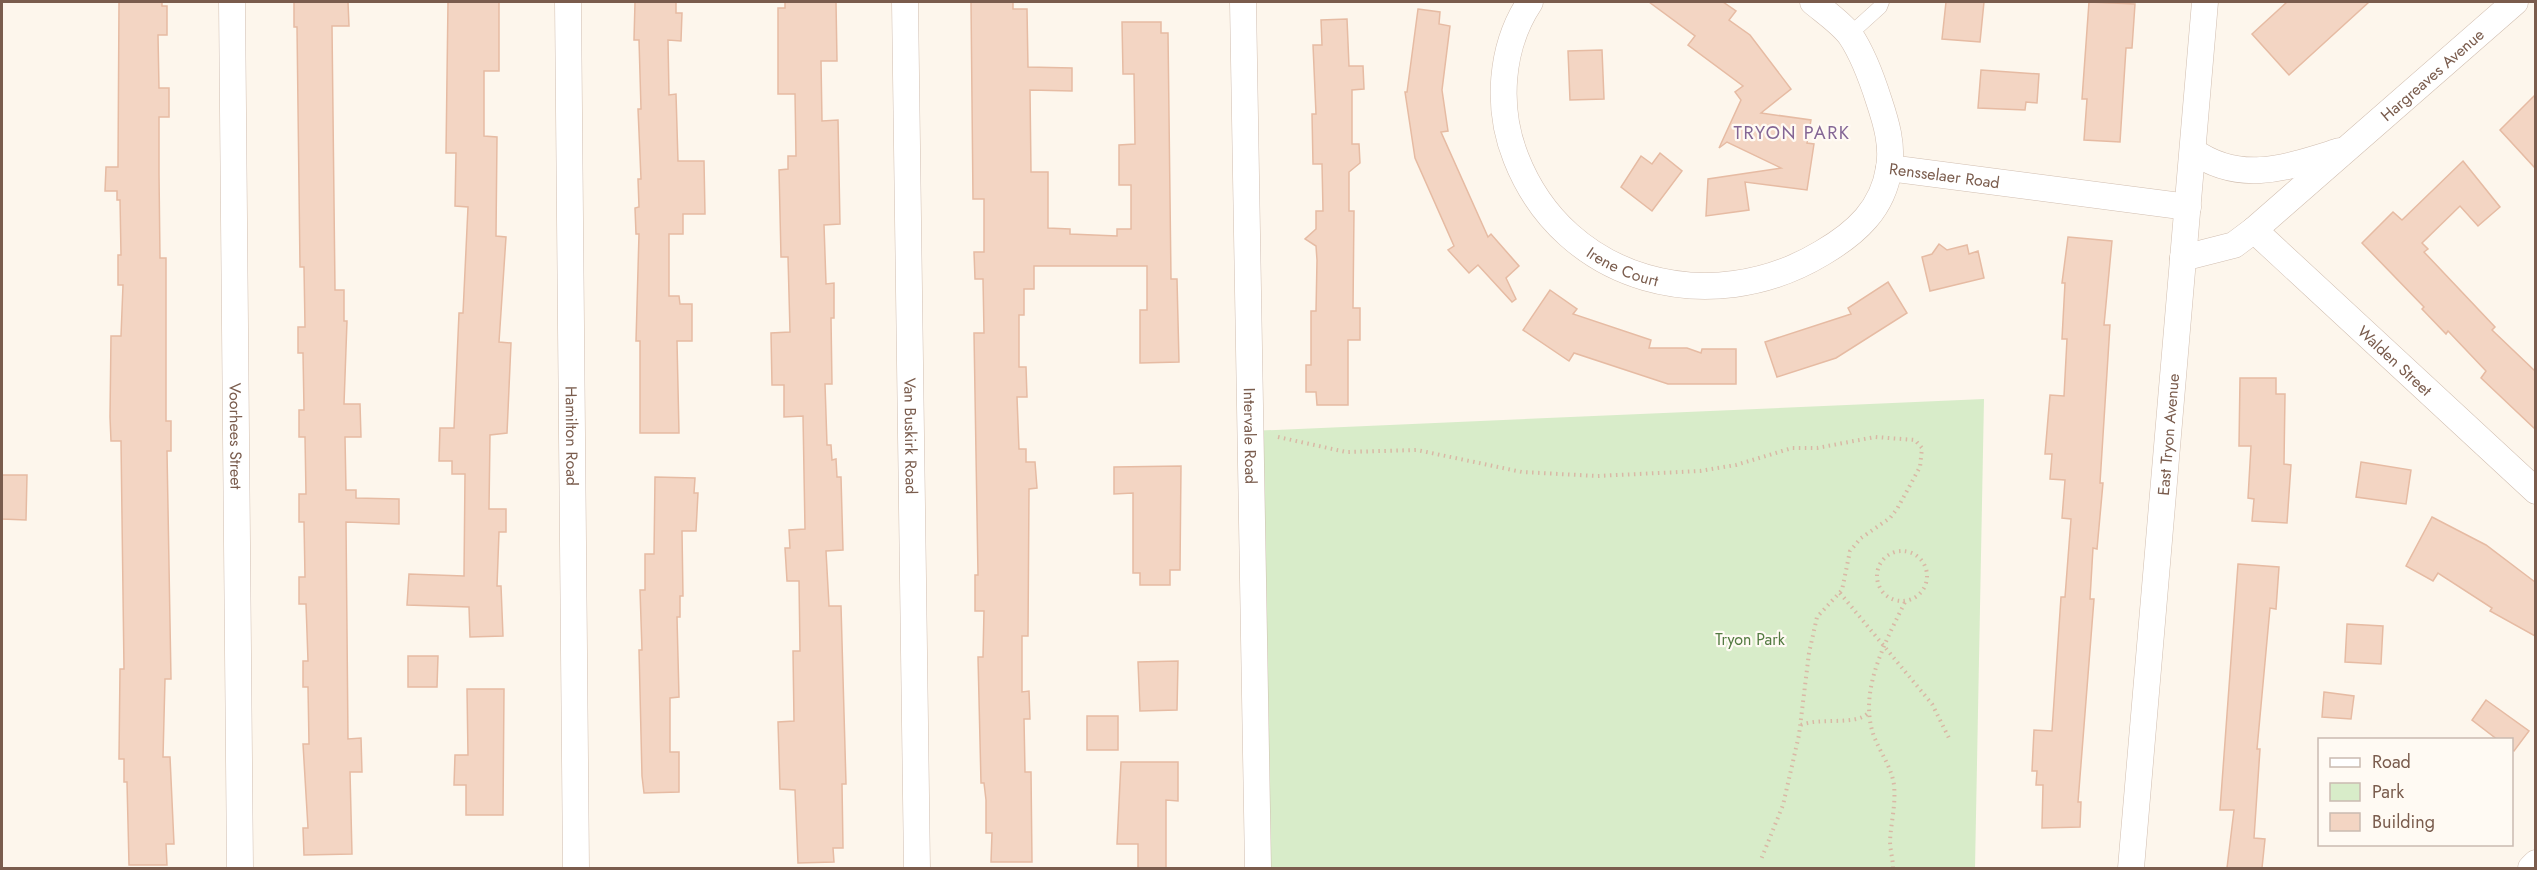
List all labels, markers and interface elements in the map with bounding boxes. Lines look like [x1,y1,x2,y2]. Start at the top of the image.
street label: Hargreaves Avenue [2375,23,2489,127]
district label: TRYON PARK [1734,120,1850,146]
street label: Rensselaer Road [1888,157,2001,194]
street label: Irene Court [1582,241,1661,292]
street label: Walden Street [2352,320,2437,401]
street label: East Tryon Avenue [2152,373,2185,497]
street label: Van Buskirk Road [898,377,923,495]
street label: Voorhees Street [224,383,248,490]
street label: Hamilton Road [560,386,583,486]
street label: Intervale Road [1238,388,1262,484]
park label: Tryon Park [1715,628,1786,651]
legend [2318,738,2513,846]
text: Road [2372,749,2411,775]
text: Park [2372,779,2404,805]
text: Building [2372,809,2435,835]

